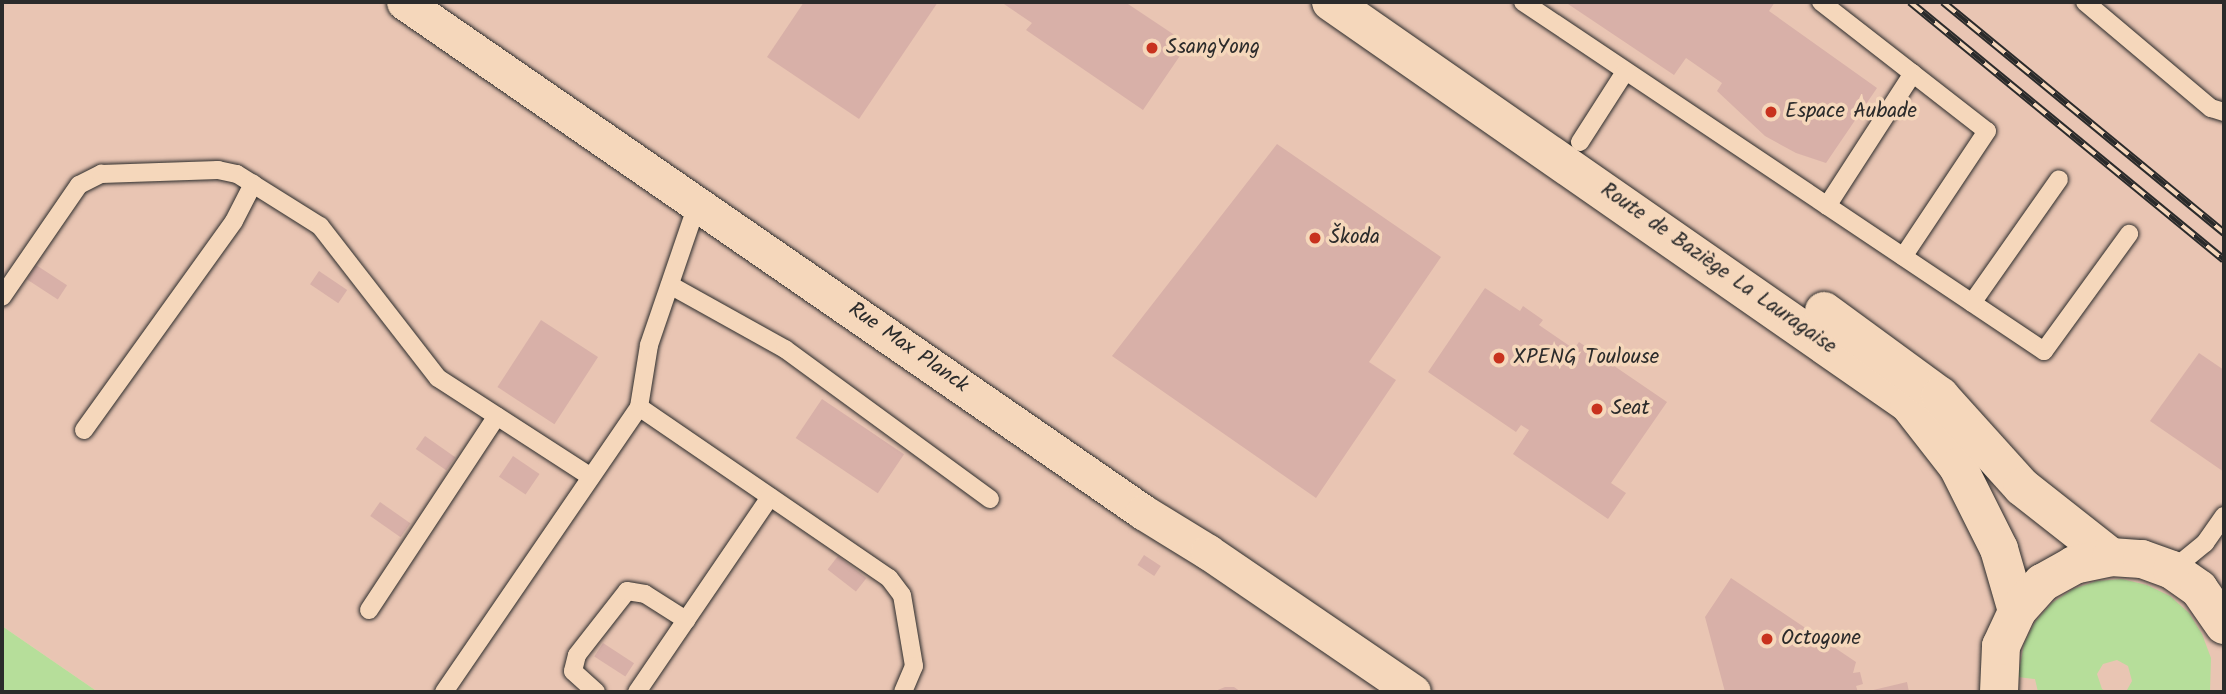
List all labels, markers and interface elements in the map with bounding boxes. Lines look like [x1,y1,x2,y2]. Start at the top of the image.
place label: SsangYong [1166,35,1260,61]
marker: SsangYong [1144,40,1160,56]
place label: Espace Aubade [1785,99,1917,125]
marker: Espace Aubade [1763,104,1779,120]
street label: Route de Baziège La Lauragaise [1595,178,1841,360]
place label: Škoda [1329,225,1380,251]
marker: Škoda [1307,230,1323,246]
street label: Rue Max Planck [843,297,973,399]
place label: XPENG Toulouse [1513,345,1659,371]
marker: XPENG Toulouse [1491,350,1507,366]
place label: Seat [1611,396,1650,422]
marker: Seat [1589,401,1605,417]
place label: Octogone [1781,626,1861,652]
marker: Octogone [1759,631,1775,647]

